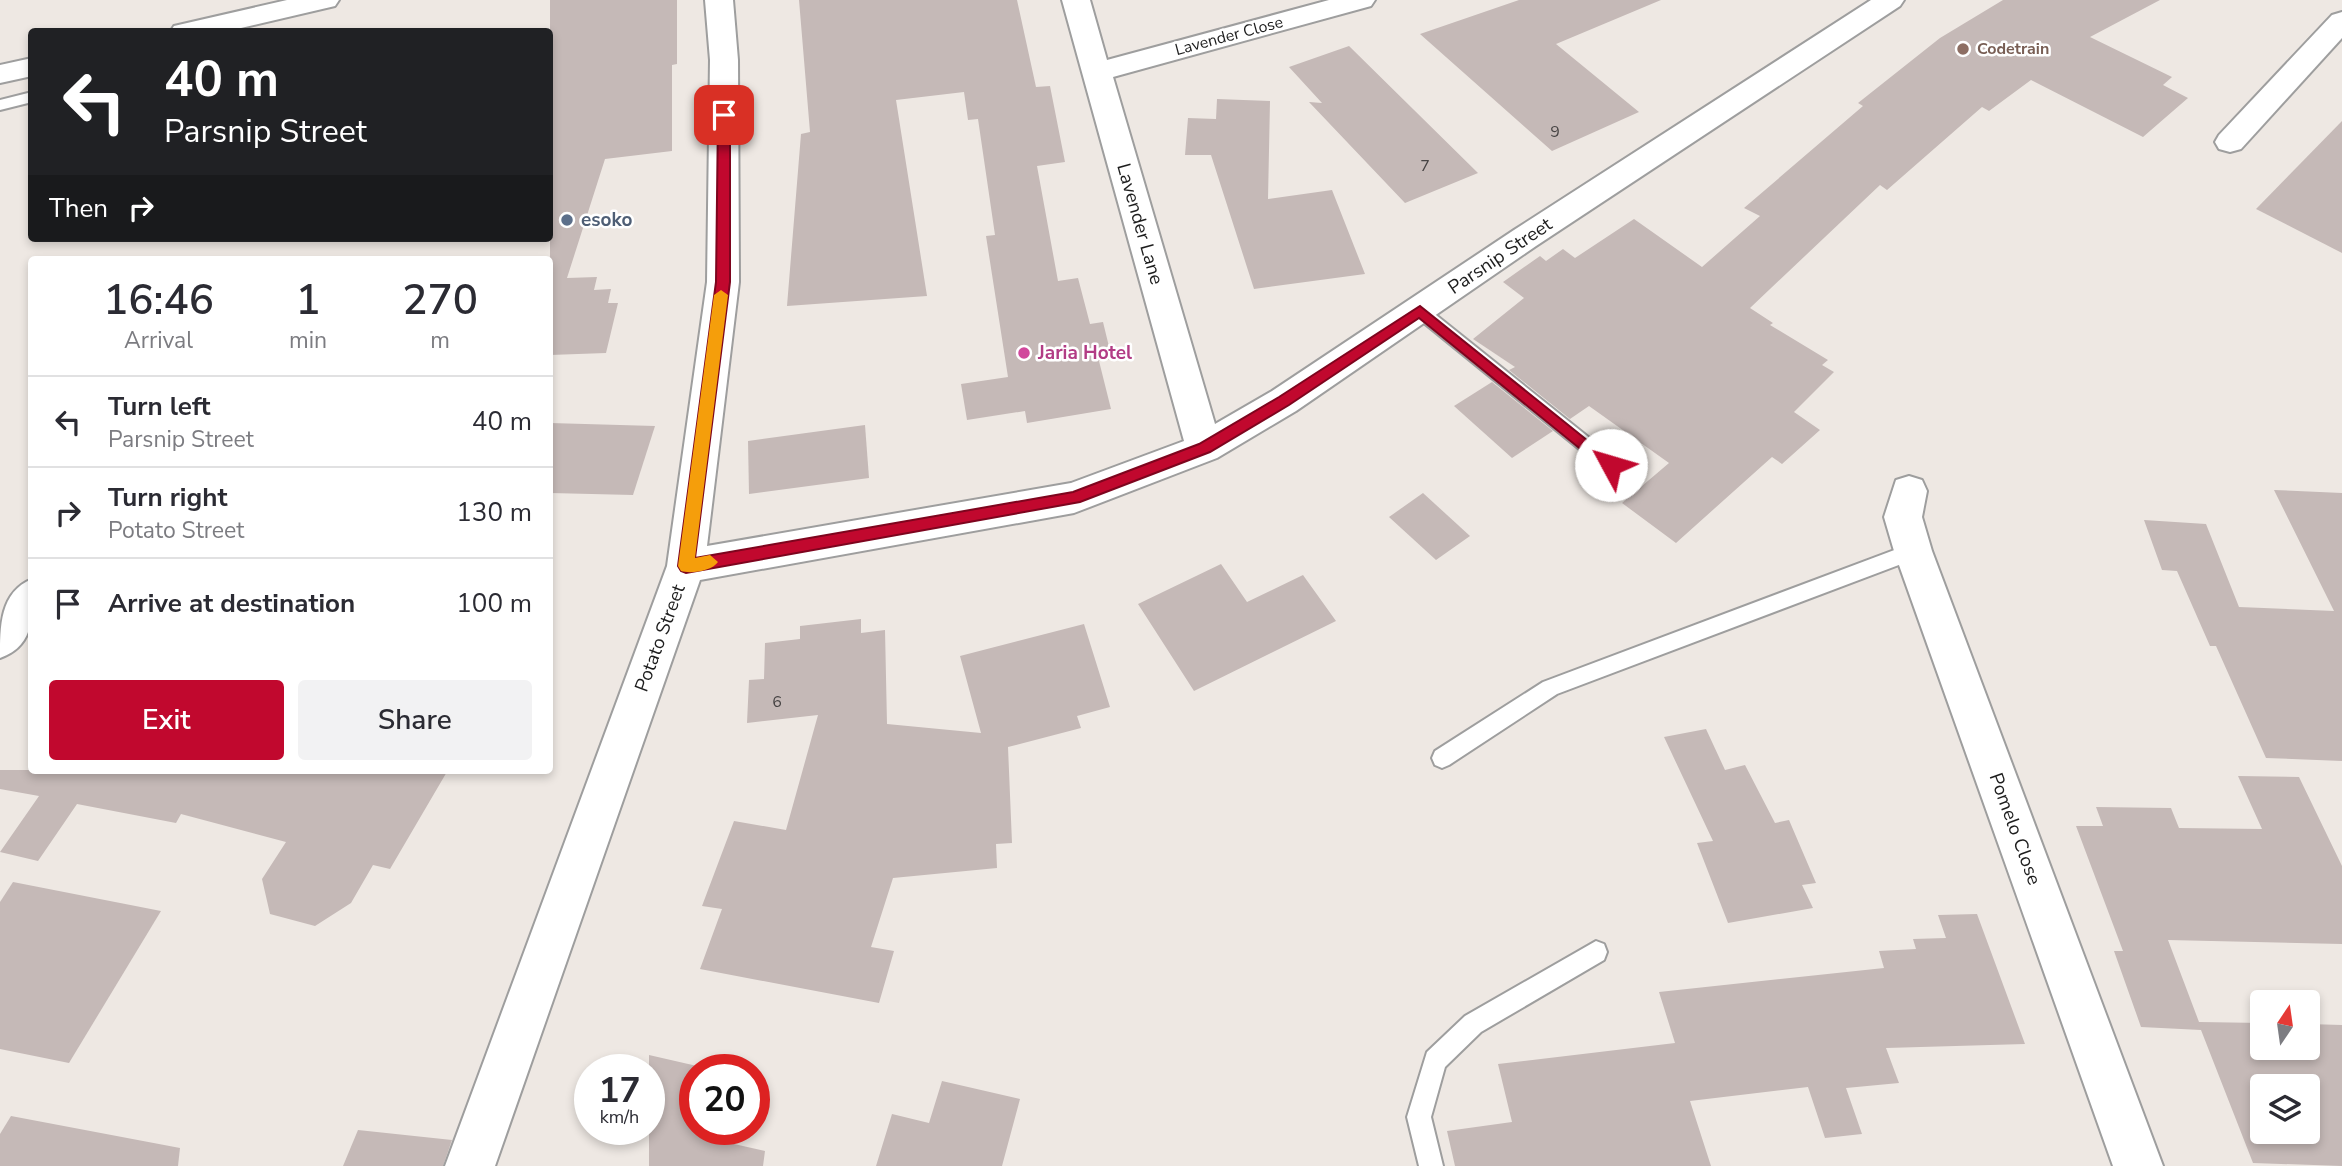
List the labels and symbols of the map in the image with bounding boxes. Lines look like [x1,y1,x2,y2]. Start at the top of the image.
street label: Lavender Close [1173,11,1285,61]
place label: Codetrain [1977,38,2049,60]
marker: Codetrain [1955,41,1971,57]
pin [694,85,754,145]
house number: 9 [1550,121,1560,143]
house number: 7 [1420,155,1430,177]
street label: Lavender Lane [1110,160,1170,288]
place label: esoko [581,207,633,233]
street label: Parsnip Street [1443,211,1557,300]
marker: esoko [559,212,575,228]
place label: Jaria Hotel [1037,340,1132,366]
marker: Jaria Hotel [1016,345,1032,361]
position arrow [1574,428,1648,502]
street label: Potato Street [629,580,692,695]
house number: 6 [772,691,782,713]
street label: Pomelo Close [1983,769,2047,889]
north arrow [2250,990,2320,1060]
speed limit sign: 20 [679,1054,770,1145]

